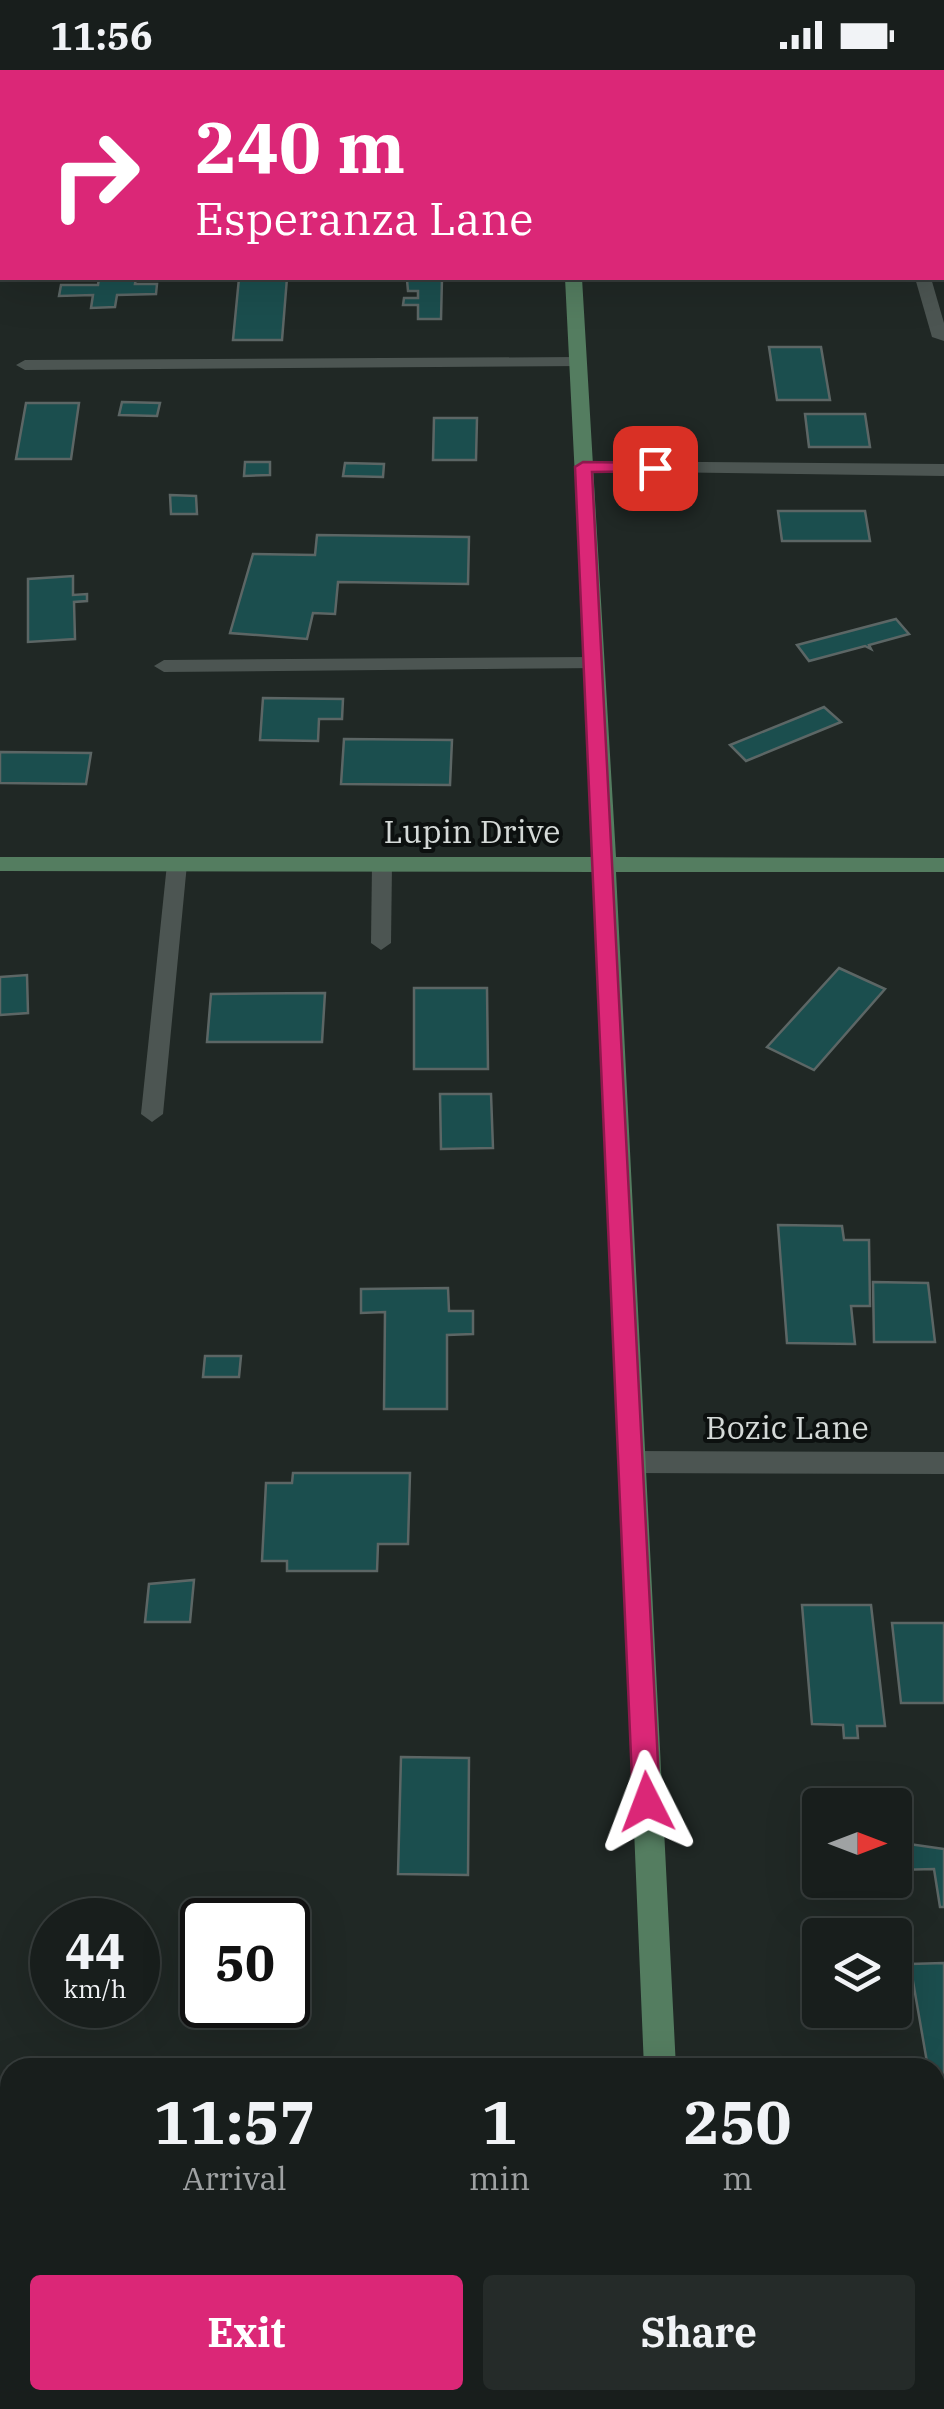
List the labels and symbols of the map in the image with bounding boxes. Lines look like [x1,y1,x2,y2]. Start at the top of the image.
pin [613,426,698,511]
street label: Lupin Drive [384,810,560,852]
street label: Bozic Lane [705,1406,869,1448]
position arrow [595,1750,699,1854]
north arrow [802,1788,912,1898]
speed limit sign: 50 [180,1898,310,2028]

